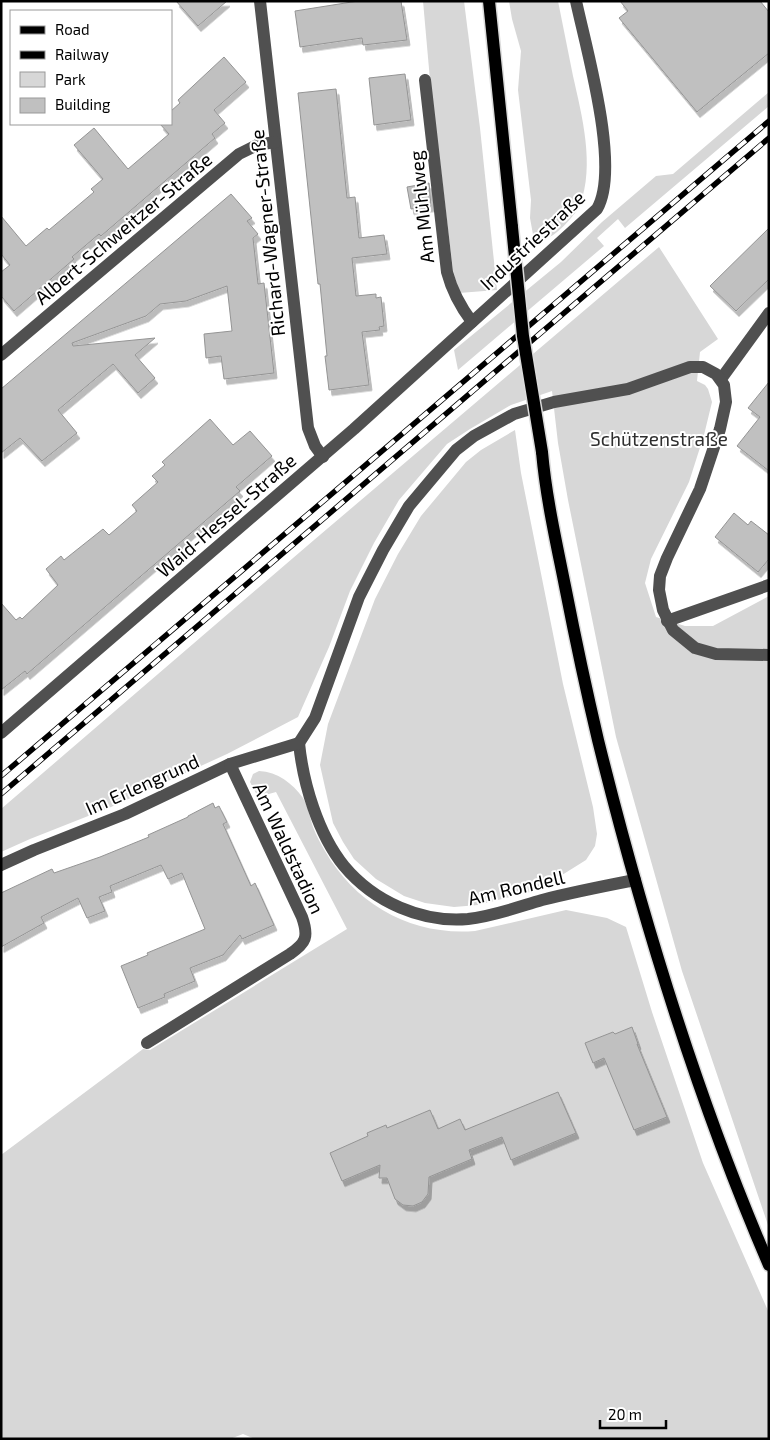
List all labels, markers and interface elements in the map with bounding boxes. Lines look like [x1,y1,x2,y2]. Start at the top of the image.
legend [10,10,172,125]
text: Road [55,20,90,38]
text: Railway [55,45,109,63]
text: Park [55,70,86,88]
text: Building [55,95,111,113]
street label: Richard-Wagner-Straße [245,128,289,338]
street label: Albert-Schweitzer-Straße [30,147,216,309]
street label: Am Mühlweg [404,149,438,264]
street label: Industriestraße [475,186,589,294]
park label: Schützenstraße [590,427,728,450]
street label: Waid-Hessel-Straße [152,448,300,582]
street label: Im Erlengrund [82,749,202,819]
street label: Am Waldstadion [249,779,329,917]
street label: Am Rondell [465,865,567,909]
scale bar [600,1398,666,1430]
text: 20 m [608,1405,642,1423]

